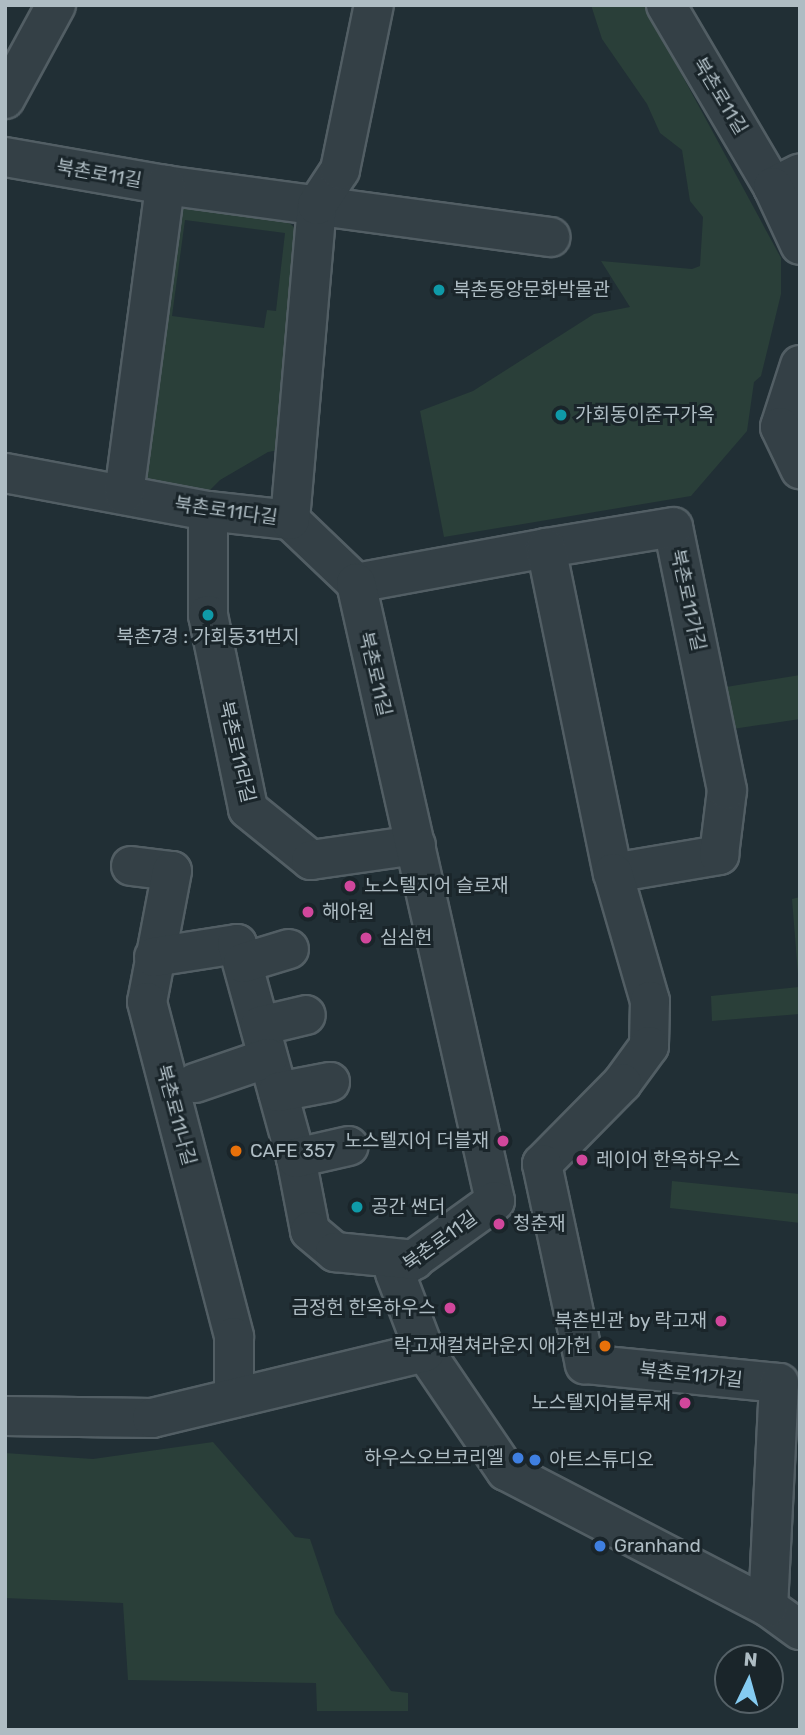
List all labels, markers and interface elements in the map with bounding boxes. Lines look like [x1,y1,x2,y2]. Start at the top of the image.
street label: 북촌로11길 [688,53,752,139]
street label: 북촌로11길 [55,155,143,193]
place label: 북촌동양문화박물관 [453,279,610,301]
marker: 북촌동양문화박물관 [431,282,447,298]
place label: 가회동이준구가옥 [575,404,715,426]
marker: 가회동이준구가옥 [553,407,569,423]
street label: 북촌로11다길 [173,492,279,530]
street label: 북촌로11가길 [666,547,710,653]
marker: 북촌7경 : 가회동31번지 [200,607,216,623]
place label: 북촌7경 : 가회동31번지 [117,626,299,648]
street label: 북촌로11길 [354,629,396,719]
street label: 북촌로11라길 [214,699,260,805]
place label: 노스텔지어 슬로재 [364,875,508,897]
marker: 노스텔지어 슬로재 [342,878,358,894]
place label: 해아원 [322,901,374,923]
marker: 해아원 [300,904,316,920]
place label: 심심헌 [380,927,432,949]
marker: 심심헌 [358,930,374,946]
street label: 북촌로11나길 [152,1062,200,1168]
place label: 노스텔지어 더블재 [345,1130,489,1152]
marker: 노스텔지어 더블재 [495,1133,511,1149]
place label: CAFE 357 [250,1140,335,1162]
marker: CAFE 357 [228,1143,244,1159]
place label: 레이어 한옥하우스 [596,1149,740,1171]
marker: 레이어 한옥하우스 [574,1152,590,1168]
place label: 공간 썬더 [371,1196,446,1218]
marker: 공간 썬더 [349,1199,365,1215]
street label: 북촌로11길 [398,1206,482,1276]
place label: 청춘재 [513,1213,565,1235]
marker: 청춘재 [491,1216,507,1232]
place label: 금정헌 한옥하우스 [292,1297,436,1319]
marker: 금정헌 한옥하우스 [442,1300,458,1316]
place label: 북촌빈관 by 락고재 [554,1310,707,1332]
marker: 북촌빈관 by 락고재 [713,1313,729,1329]
place label: 락고재컬쳐라운지 애가헌 [394,1335,591,1357]
marker: 락고재컬쳐라운지 애가헌 [597,1338,613,1354]
street label: 북촌로11가길 [638,1358,744,1392]
place label: 노스텔지어블루재 [531,1392,671,1414]
marker: 노스텔지어블루재 [677,1395,693,1411]
place label: 하우스오브코리엘 [364,1447,504,1469]
place label: 아트스튜디오 [549,1449,654,1471]
marker: 하우스오브코리엘 [510,1450,526,1466]
marker: 아트스튜디오 [527,1452,543,1468]
place label: Granhand [614,1535,701,1557]
marker: Granhand [592,1538,608,1554]
north arrow [714,1644,784,1714]
text: N [743,1648,759,1672]

